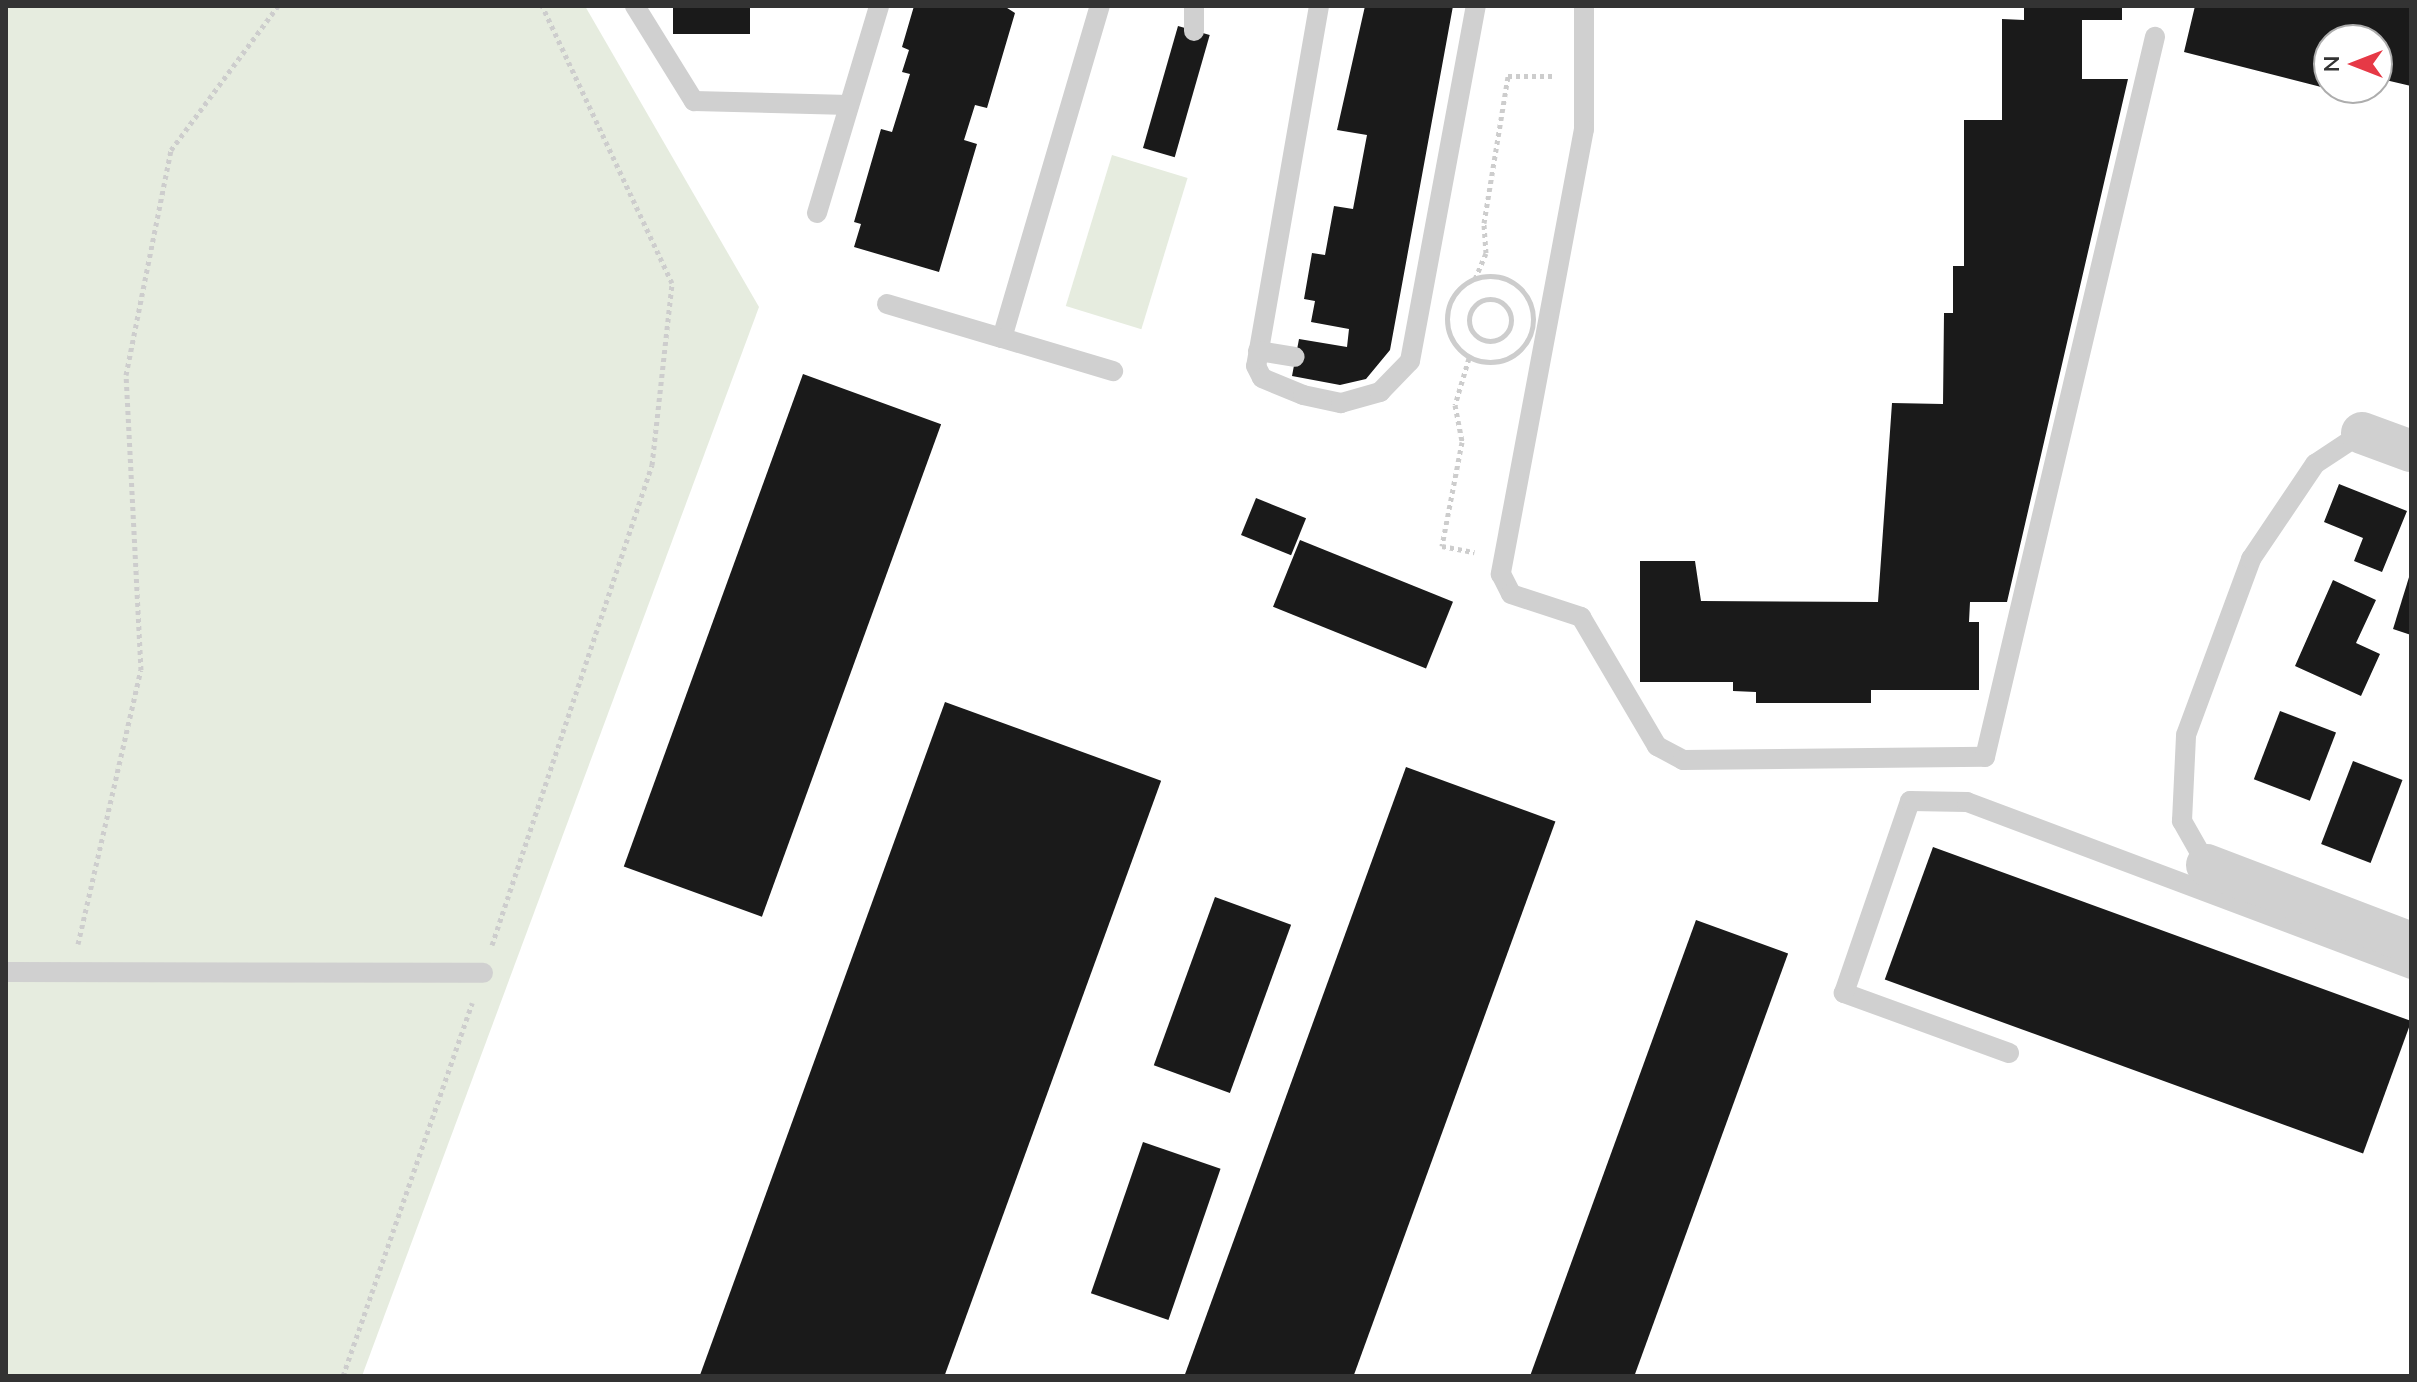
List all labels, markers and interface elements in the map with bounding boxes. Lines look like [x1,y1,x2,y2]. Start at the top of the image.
north arrow [2313,24,2393,104]
text: N [2317,56,2345,72]

